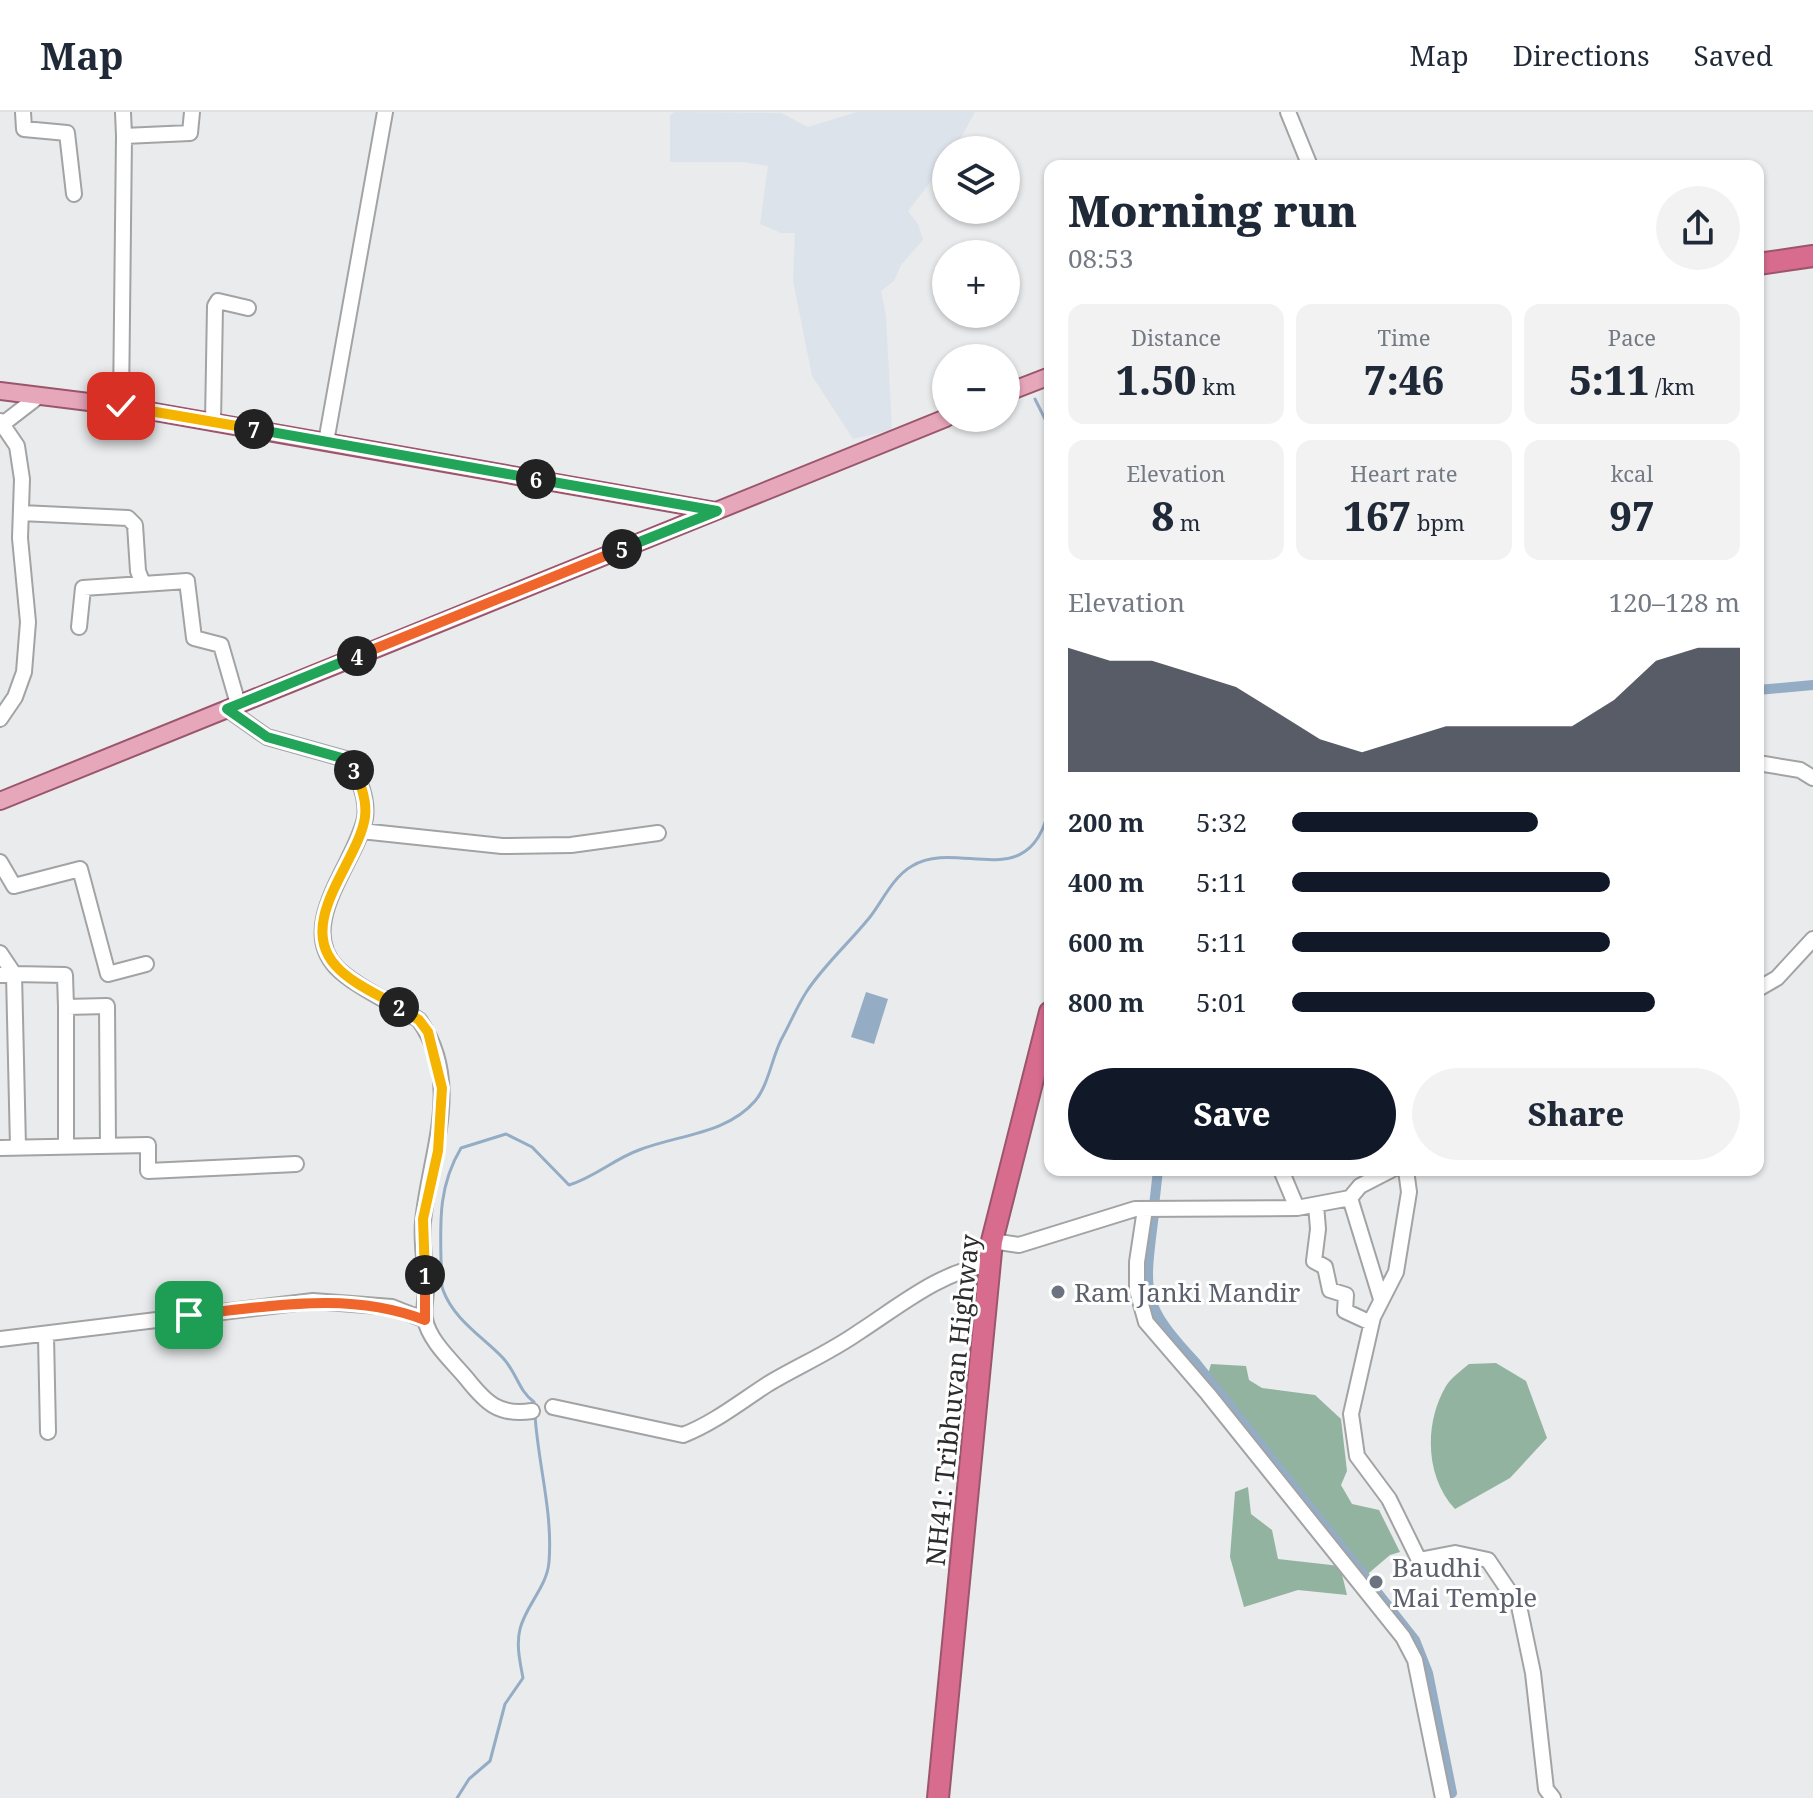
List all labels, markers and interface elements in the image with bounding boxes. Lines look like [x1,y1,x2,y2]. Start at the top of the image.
text: Map [40,29,124,81]
text: Map [1409,36,1469,74]
text: Directions [1513,36,1650,74]
text: Saved [1694,36,1773,74]
map controls [932,136,1020,432]
button: layers [932,136,1020,224]
text: Morning run [1068,180,1357,240]
button: share [1656,186,1740,270]
button: + [932,240,1020,328]
text: 08:53 [1068,240,1134,276]
text: Distance [1131,322,1221,352]
text: Time [1377,322,1431,352]
text: Pace [1608,322,1656,352]
button: − [932,344,1020,432]
text: 1.50 [1116,352,1197,407]
text: 7:46 [1364,352,1444,407]
text: 5:11 [1569,352,1649,407]
text: km [1197,371,1236,401]
text: /km [1649,371,1695,401]
pin [87,372,155,440]
icon: check [99,384,143,428]
pin: 7 [234,409,274,449]
text: 7 [248,414,260,444]
text: Elevation [1126,458,1226,488]
text: Heart rate [1350,458,1458,488]
text: kcal [1611,458,1653,488]
pin: 6 [516,459,556,499]
text: 6 [530,464,542,494]
text: 8 [1151,488,1174,543]
text: 167 [1343,488,1411,543]
text: 97 [1609,488,1655,543]
text: m [1174,507,1201,537]
text: bpm [1411,507,1465,537]
pin: 5 [602,529,642,569]
text: 5 [616,534,628,564]
text: Elevation [1068,584,1185,620]
text: 120–128 m [1608,584,1740,620]
pin: 4 [337,636,377,676]
text: 4 [351,641,363,671]
pin: 3 [334,750,374,790]
text: 3 [348,755,360,785]
text: 200 m [1068,804,1144,840]
text: 5:32 [1196,804,1247,840]
text: 400 m [1068,864,1144,900]
text: 5:11 [1196,864,1247,900]
text: 600 m [1068,924,1144,960]
text: 5:11 [1196,924,1247,960]
text: 800 m [1068,984,1144,1020]
text: 5:01 [1196,984,1247,1020]
pin: 2 [379,987,419,1027]
text: 2 [393,992,405,1022]
button: Save [1068,1068,1396,1160]
button: Share [1412,1068,1740,1160]
street label: NH41: Tribhuvan Highway [917,1232,987,1568]
pin: 1 [405,1255,445,1295]
text: 1 [419,1260,431,1290]
place label: Ram Janki Mandir [1074,1274,1300,1310]
pin [155,1281,223,1349]
marker: Ram Janki Mandir [1049,1283,1067,1301]
icon: arrive [167,1293,211,1337]
place label: Baudhi Mai Temple [1392,1549,1537,1615]
marker: Baudhi Mai Temple [1367,1573,1385,1591]

